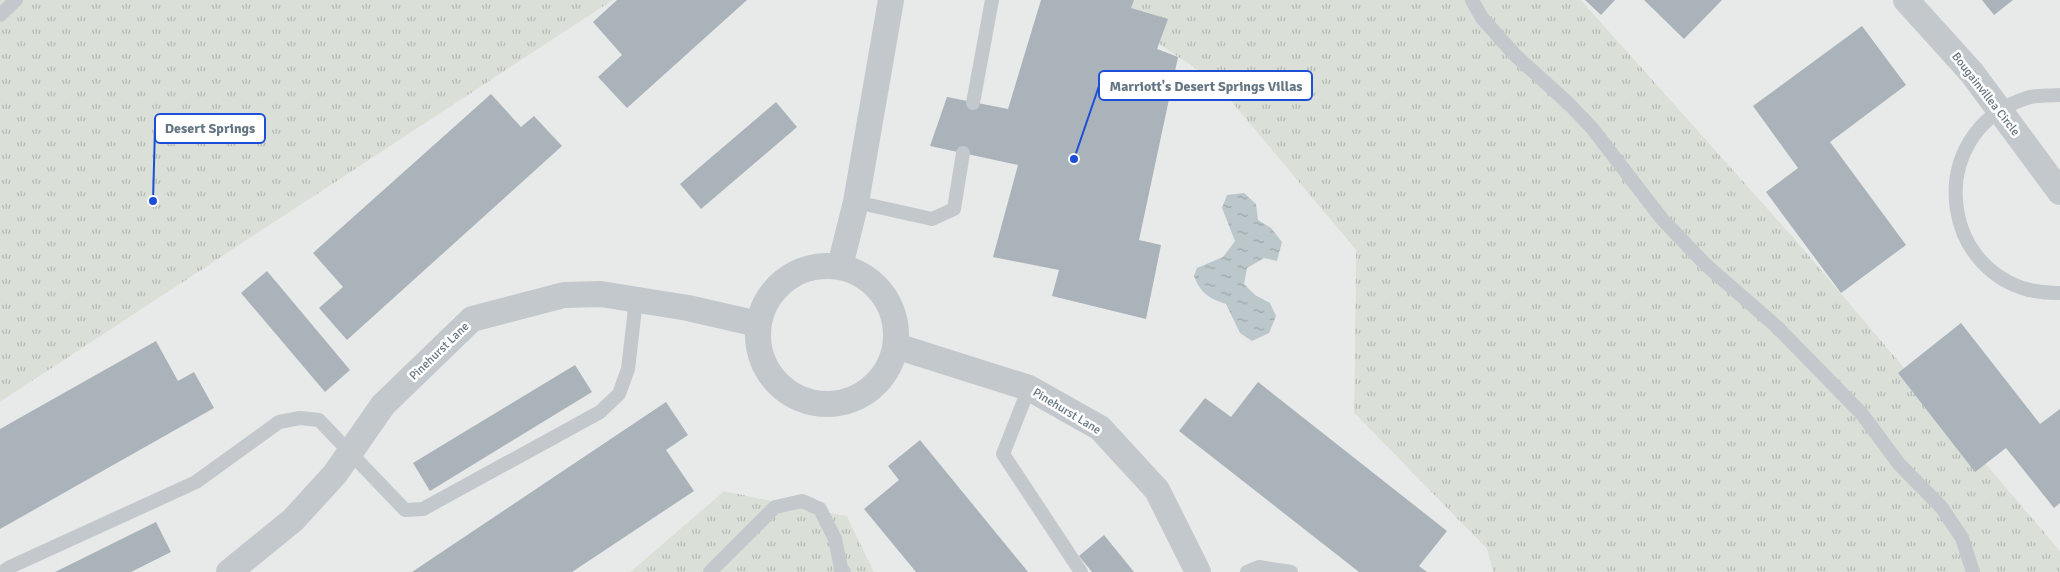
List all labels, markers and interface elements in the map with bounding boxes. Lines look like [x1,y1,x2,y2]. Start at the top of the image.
street label: Bougainvillea Circle [1948,50,2023,139]
callout: Marriott's Desert Springs Villas [1099,71,1312,100]
text: Marriott's Desert Springs Villas [1109,78,1303,95]
callout: Desert Springs [155,114,265,143]
text: Desert Springs [165,120,255,137]
street label: Pinehurst Lane [406,319,472,383]
street label: Pinehurst Lane [1030,385,1104,438]

